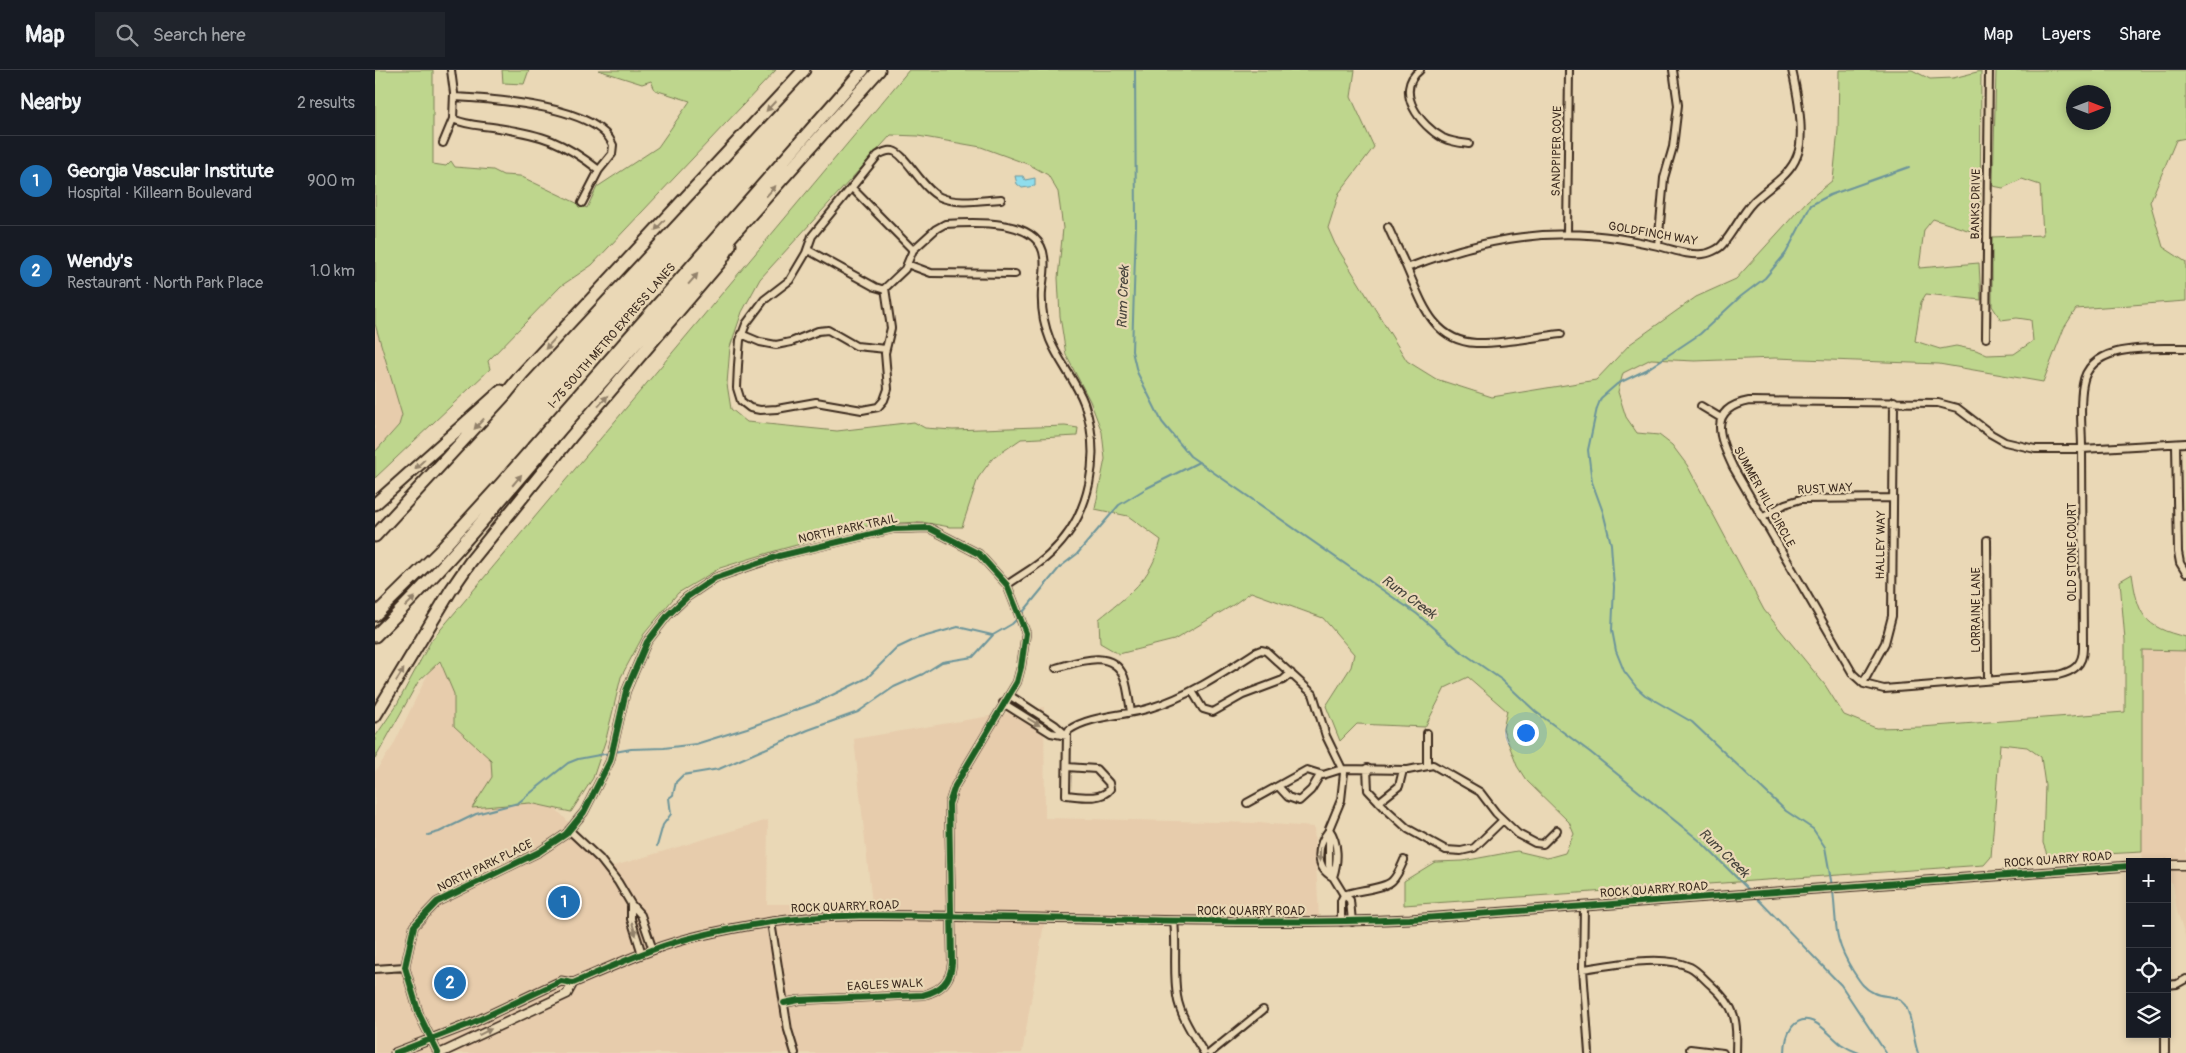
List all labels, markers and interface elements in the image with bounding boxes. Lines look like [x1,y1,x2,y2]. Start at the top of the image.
search box [95,12,445,57]
text: Map [25,20,65,49]
icon: search [113,21,141,49]
text: Search here [153,23,246,47]
text: Map [1984,23,2013,46]
text: Layers [2041,23,2091,46]
text: Share [2119,23,2161,46]
north arrow [2066,85,2111,130]
text: Nearby [20,89,81,116]
text: 2 results [297,93,355,113]
one-way arrow [765,99,777,111]
street label: SANDPIPER COVE [1549,105,1565,197]
text: Georgia Vascular Institute [67,159,274,183]
street label: BANKS DRIVE [1968,168,1984,240]
text: 1 [33,171,39,191]
text: 900 m [307,171,355,191]
text: Hospital · Killearn Boulevard [67,183,252,203]
one-way arrow [765,186,777,198]
one-way arrow [655,219,666,231]
street label: GOLDFINCH WAY [1607,219,1699,249]
text: Wendy's [67,249,132,273]
street label: I-75 SOUTH METRO EXPRESS LANES [545,260,679,412]
text: 2 [32,261,40,281]
text: 1.0 km [310,261,355,281]
water label: Rum Creek [1113,264,1133,329]
text: Restaurant · North Park Place [67,273,263,293]
one-way arrow [687,273,699,285]
one-way arrow [544,337,556,349]
one-way arrow [598,394,609,407]
one-way arrow [473,417,485,429]
street label: SUMMER HILL CIRCLE [1730,444,1798,550]
one-way arrow [413,458,426,469]
one-way arrow [511,474,522,486]
street label: RUST WAY [1797,480,1853,498]
street label: OLD STONE COURT [2065,502,2080,601]
street label: HALLEY WAY [1873,510,1889,580]
street label: NORTH PARK TRAIL [797,511,899,547]
street label: LORRAINE LANE [1969,567,1984,653]
water label: Rum Creek [1378,572,1440,623]
one-way arrow [404,596,416,608]
one-way arrow [396,668,405,681]
one-way arrow [1028,718,1041,727]
your location [1513,720,1539,746]
water label: Rum Creek [1695,825,1753,882]
street label: NORTH PARK PLACE [435,836,535,896]
one-way arrow [1316,847,1324,863]
street label: ROCK QUARRY ROAD [2003,849,2113,871]
map controls [2126,858,2171,1038]
button: + [2126,858,2171,903]
street label: ROCK QUARRY ROAD [1599,879,1709,901]
pin: 1 [548,883,580,921]
street label: ROCK QUARRY ROAD [791,898,900,916]
button: − [2126,903,2171,948]
street label: ROCK QUARRY ROAD [1197,904,1306,919]
one-way arrow [631,922,639,937]
button: locate [2126,948,2171,993]
pin: 2 [434,964,466,1002]
street label: EAGLES WALK [847,976,923,994]
button: layers [2126,993,2171,1038]
one-way arrow [478,1028,493,1037]

